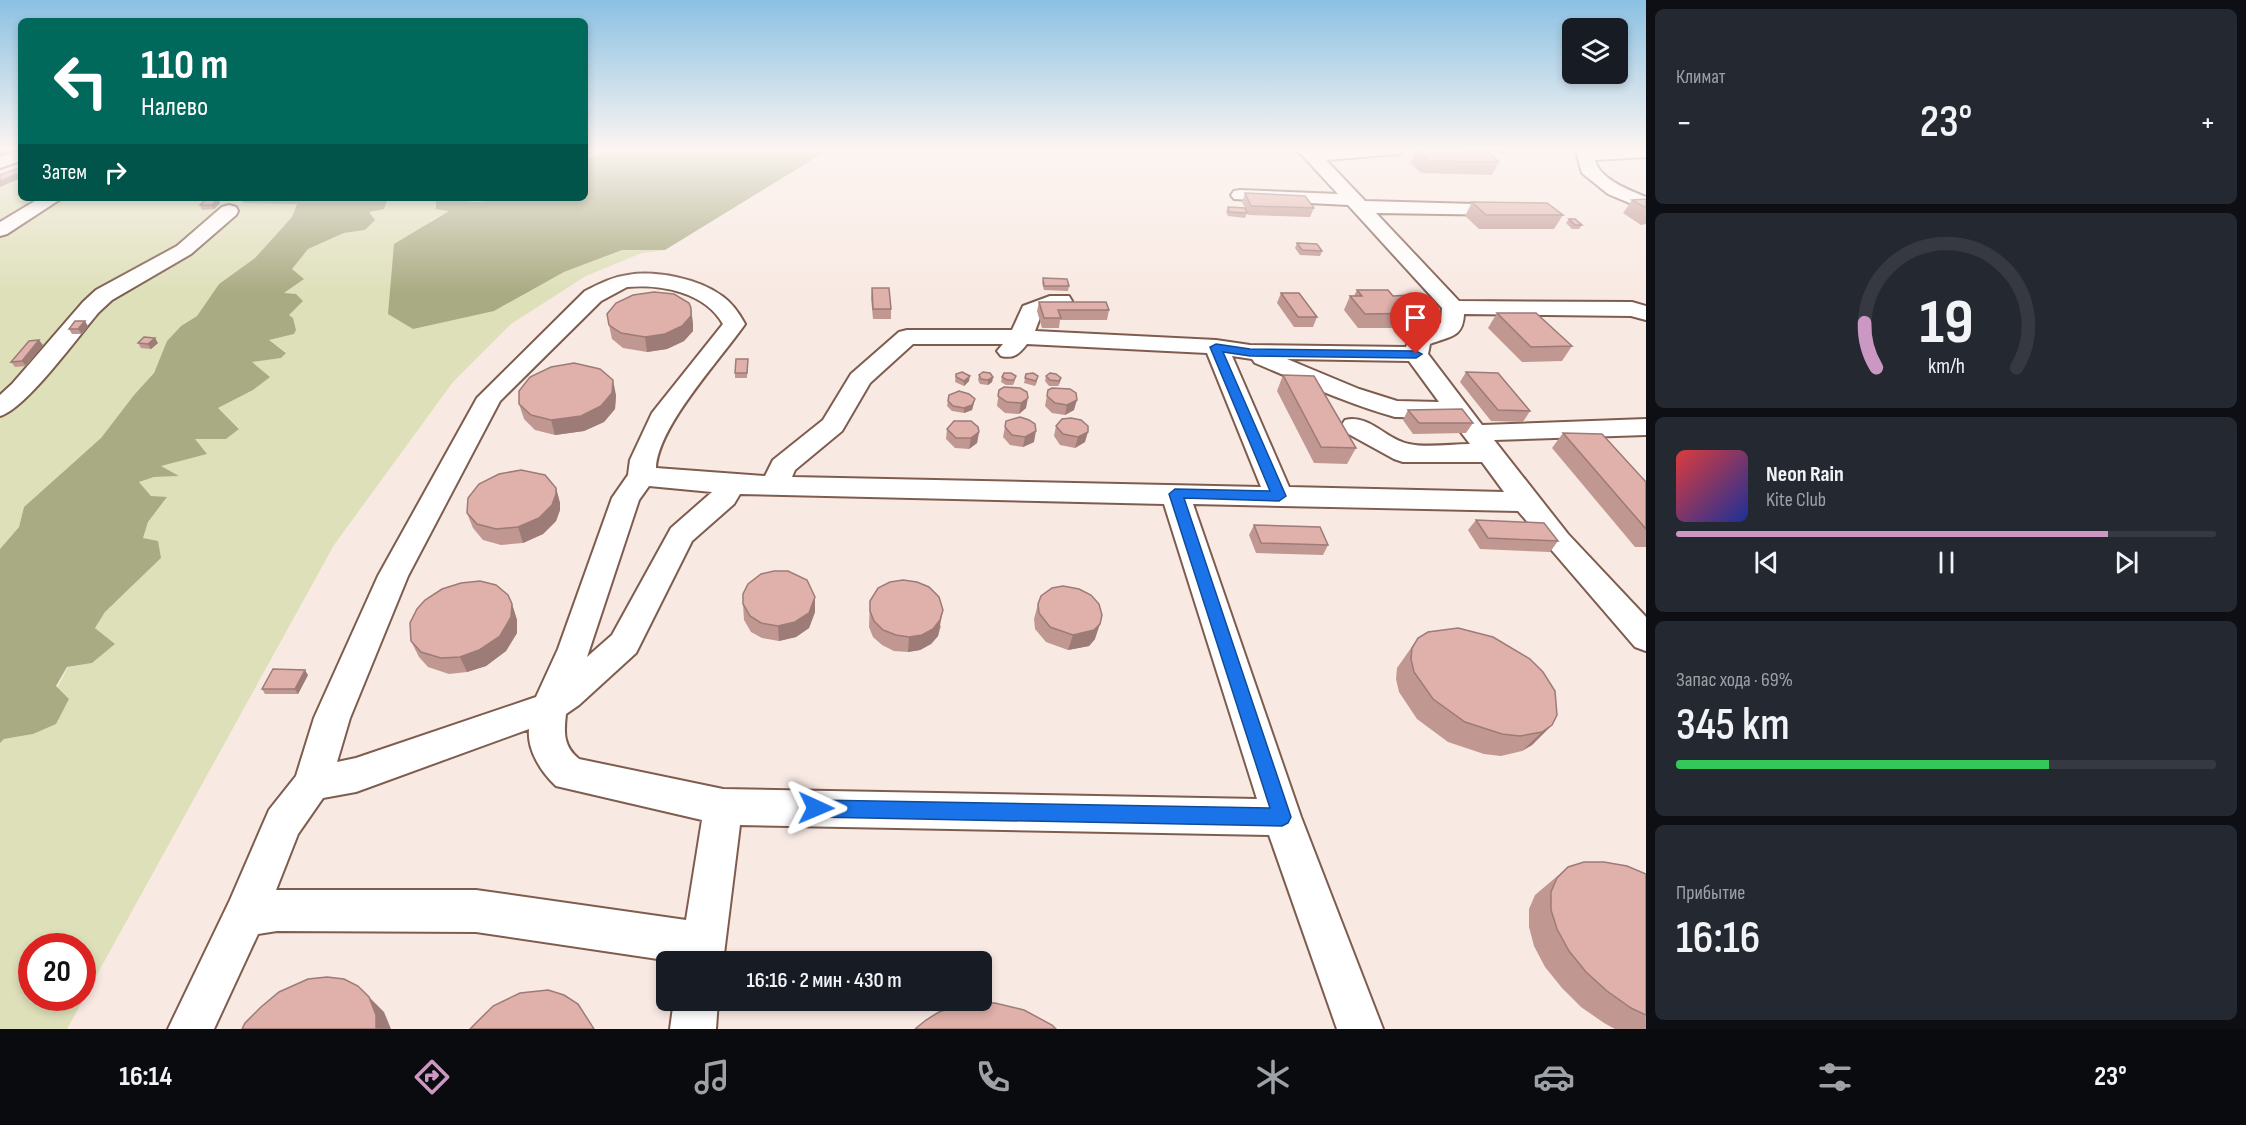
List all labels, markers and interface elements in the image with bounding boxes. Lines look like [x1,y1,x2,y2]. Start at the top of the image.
map controls [1562,18,1628,84]
button: layers [1562,18,1628,84]
text: 110 m [141,40,228,91]
icon: left [42,42,120,120]
text: Климат [1676,65,1726,89]
text: Налево [141,91,208,123]
text: 23° [1920,95,1972,150]
text: − [1676,103,1692,143]
text: + [2200,103,2216,143]
icon: right [99,156,132,189]
text: Затем [42,159,87,186]
text: 19 [1919,286,1973,361]
pin [1390,292,1441,354]
icon: arrive [1399,301,1432,334]
text: km/h [1927,354,1965,379]
text: Neon Rain [1766,461,1844,488]
text: Kite Club [1766,488,1826,512]
icon: previous [1750,546,1783,579]
icon: pause [1930,546,1963,579]
icon: next [2110,546,2143,579]
text: Запас хода · 69% [1676,668,1793,692]
text: 345 km [1676,698,1790,753]
position arrow [784,776,848,840]
text: Прибытие [1676,881,1745,905]
text: 16:16 [1676,911,1760,966]
speed limit sign: 20 [18,933,96,1011]
text: 16:16 · 2 мин · 430 m [746,967,902,994]
icon: directions [411,1056,453,1098]
icon: music [691,1056,733,1098]
icon: phone [972,1056,1014,1098]
icon: climate [1252,1056,1294,1098]
icon: car [1533,1056,1575,1098]
icon: filters [1814,1056,1856,1098]
text: 16:14 [119,1061,172,1093]
text: 23° [2094,1061,2127,1093]

